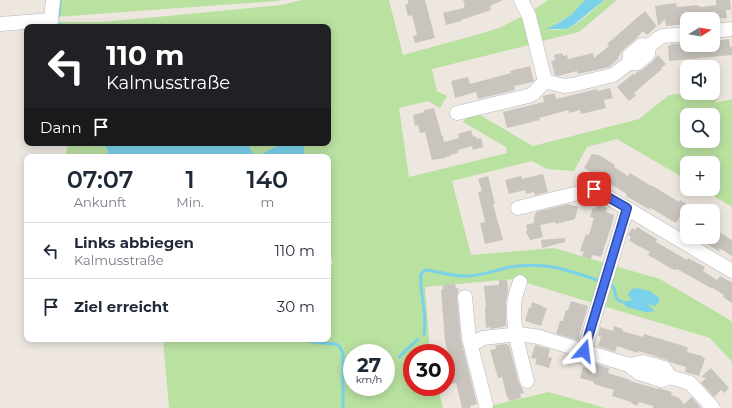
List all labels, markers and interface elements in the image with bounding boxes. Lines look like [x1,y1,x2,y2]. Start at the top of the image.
north arrow [680,12,720,52]
map controls [680,12,720,244]
text: 110 m [106,38,184,72]
icon: left [40,40,92,92]
button: sound [680,60,720,100]
text: Kalmusstraße [106,72,230,94]
button: search [680,108,720,148]
icon: arrive [90,116,112,138]
text: Dann [40,118,82,137]
button: + [680,156,720,196]
text: 07:07 [67,165,133,194]
text: 1 [185,165,195,194]
text: 140 [247,165,288,194]
pin [577,172,611,206]
icon: arrive [583,178,605,200]
text: Ankunft [74,194,127,210]
text: Min. [176,194,204,210]
text: m [260,194,274,210]
button: − [680,204,720,244]
text: Links abbiegen [74,233,194,252]
icon: left [40,240,62,262]
text: 110 m [274,241,315,260]
text: Kalmusstraße [74,252,164,268]
icon: arrive [40,296,62,318]
text: Ziel erreicht [74,297,169,316]
text: 30 m [277,297,315,316]
position arrow [563,330,605,372]
speed limit sign: 30 [403,344,455,396]
text: 27 [357,353,381,377]
text: km/h [356,373,382,386]

